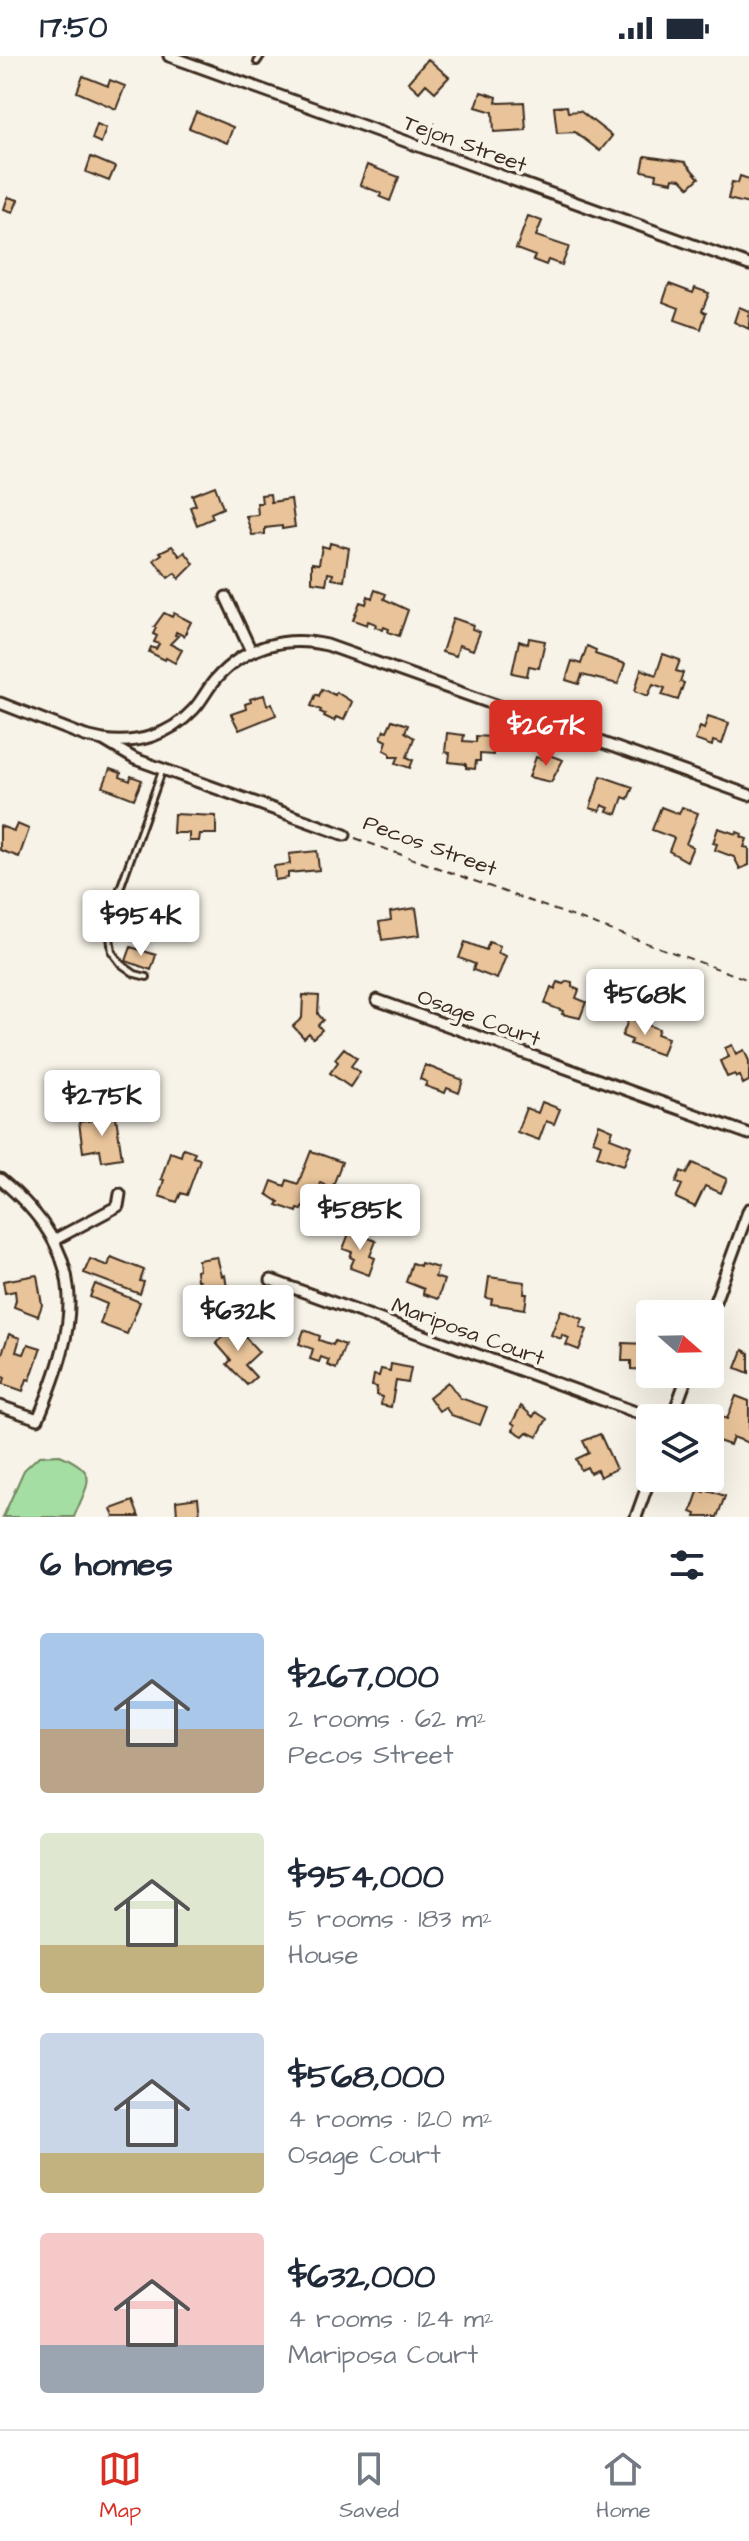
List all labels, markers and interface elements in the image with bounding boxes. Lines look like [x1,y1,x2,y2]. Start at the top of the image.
text: 17:50 [40,7,107,49]
street label: Tejon Street [399,107,531,181]
pin: $267K [490,700,602,768]
text: $267K [507,708,585,744]
street label: Pecos Street [359,808,501,885]
pin: $954K [85,890,197,958]
text: $954K [100,898,182,934]
pin: $568K [589,969,701,1037]
text: $568K [604,977,686,1013]
street label: Osage Court [413,981,545,1056]
pin: $275K [46,1070,158,1138]
text: $275K [62,1078,142,1114]
pin: $585K [304,1184,416,1252]
text: $585K [318,1192,402,1228]
pin: $632K [182,1285,294,1353]
street label: Mariposa Court [387,1290,549,1374]
text: $632K [201,1293,275,1329]
north arrow [636,1300,724,1388]
map controls [636,1300,724,1492]
button: layers [636,1404,724,1492]
text: 6 homes [40,1541,173,1589]
icon: filters [665,1543,709,1587]
text: $267,000 [288,1653,439,1701]
icon: home [104,1665,200,1761]
text: 2 rooms · 62 m² [288,1701,486,1737]
text: Pecos Street [288,1737,453,1773]
text: $954,000 [288,1853,444,1901]
icon: home [104,1865,200,1961]
text: 5 rooms · 183 m² [288,1901,492,1937]
text: House [288,1937,359,1973]
text: $568,000 [288,2053,445,2101]
icon: home [104,2065,200,2161]
text: 4 rooms · 120 m² [288,2101,492,2137]
text: Osage Court [288,2137,441,2173]
text: $632,000 [288,2253,435,2301]
icon: home [104,2265,200,2361]
text: 4 rooms · 124 m² [288,2301,494,2337]
text: Mariposa Court [288,2337,478,2373]
tab: Map [98,2447,142,2526]
tab: Saved [339,2447,399,2526]
tab: Home [596,2447,651,2526]

